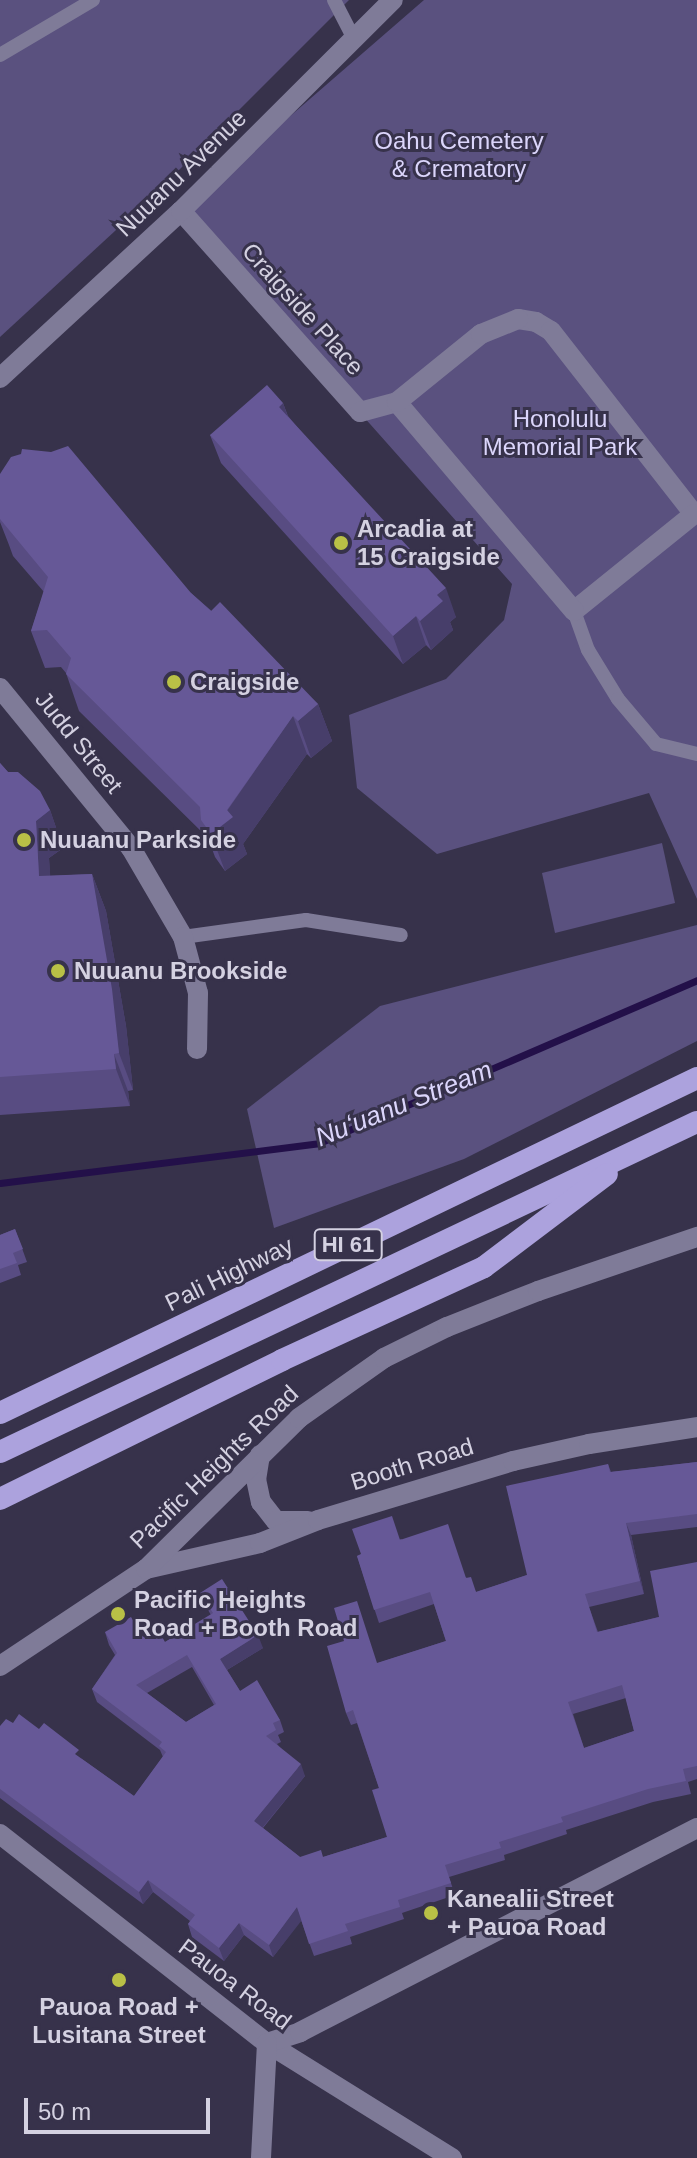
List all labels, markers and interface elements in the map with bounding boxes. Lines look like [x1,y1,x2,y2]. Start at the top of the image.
street label: Nuuanu Avenue [109,103,253,243]
park label: Oahu Cemetery & Crematory [374,127,544,183]
street label: Craigside Place [236,237,370,381]
park label: Honolulu Memorial Park [483,405,637,461]
place label: Arcadia at 15 Craigside [357,515,500,571]
marker: Arcadia at 15 Craigside [332,534,350,552]
place label: Craigside [190,668,299,696]
marker: Craigside [165,673,183,691]
street label: Judd Street [29,685,129,799]
place label: Nuuanu Parkside [40,826,236,854]
marker: Nuuanu Parkside [15,831,33,849]
place label: Nuuanu Brookside [74,957,287,985]
marker: Nuuanu Brookside [49,962,67,980]
water label: Nuʻuanu Stream [311,1054,497,1154]
road number: HI 61 [312,1227,384,1263]
street label: Pali Highway [160,1231,298,1317]
street label: Pacific Heights Road [124,1379,304,1555]
street label: Booth Road [347,1432,477,1496]
place label: Pacific Heights Road + Booth Road [134,1586,357,1642]
marker: Pacific Heights Road + Booth Road [109,1605,127,1623]
place label: Kanealii Street + Pauoa Road [447,1885,614,1941]
marker: Kanealii Street + Pauoa Road [422,1904,440,1922]
street label: Pauoa Road [173,1932,297,2036]
marker: Pauoa Road + Lusitana Street [110,1971,128,1989]
place label: Pauoa Road + Lusitana Street [32,1993,206,2049]
scale bar [28,2082,214,2132]
text: 50 m [38,2098,91,2125]

